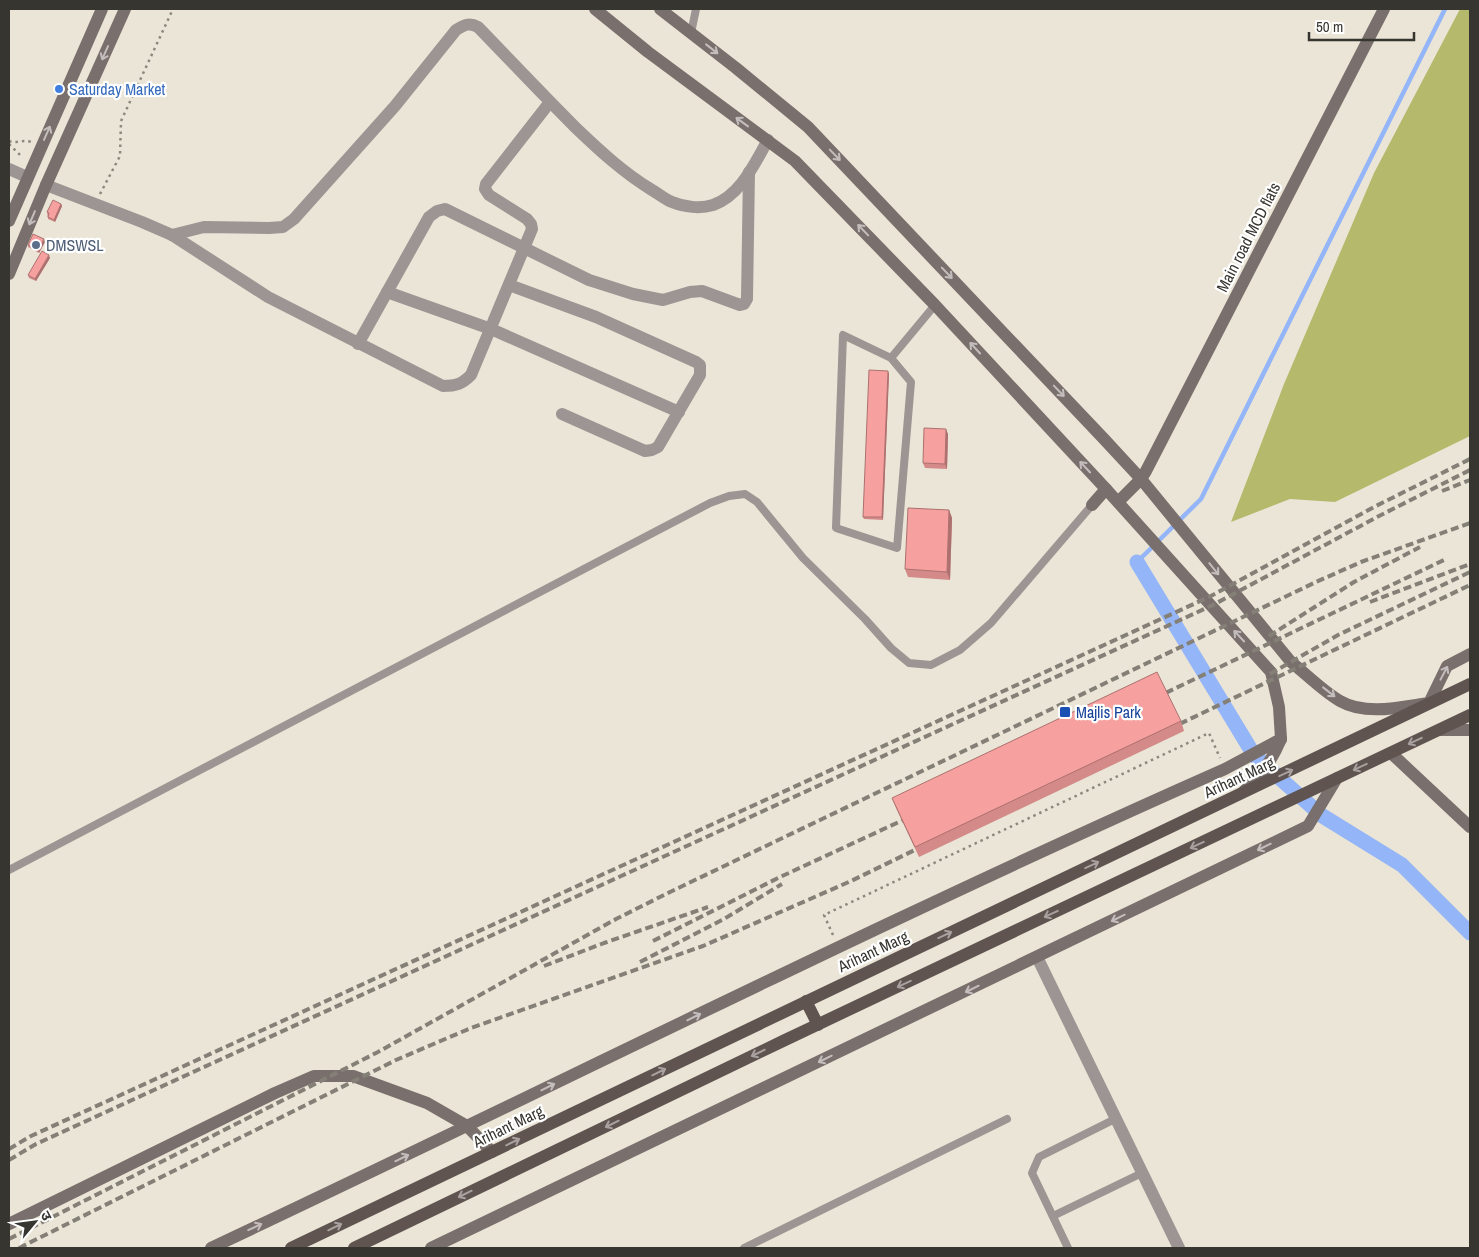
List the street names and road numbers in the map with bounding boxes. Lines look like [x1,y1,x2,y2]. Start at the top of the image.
street label: Main road MCD flats [1211,178,1285,296]
street label: Arihant Marg [1199,751,1279,803]
street label: Arihant Marg [833,925,913,977]
street label: Arihant Marg [468,1099,548,1153]

